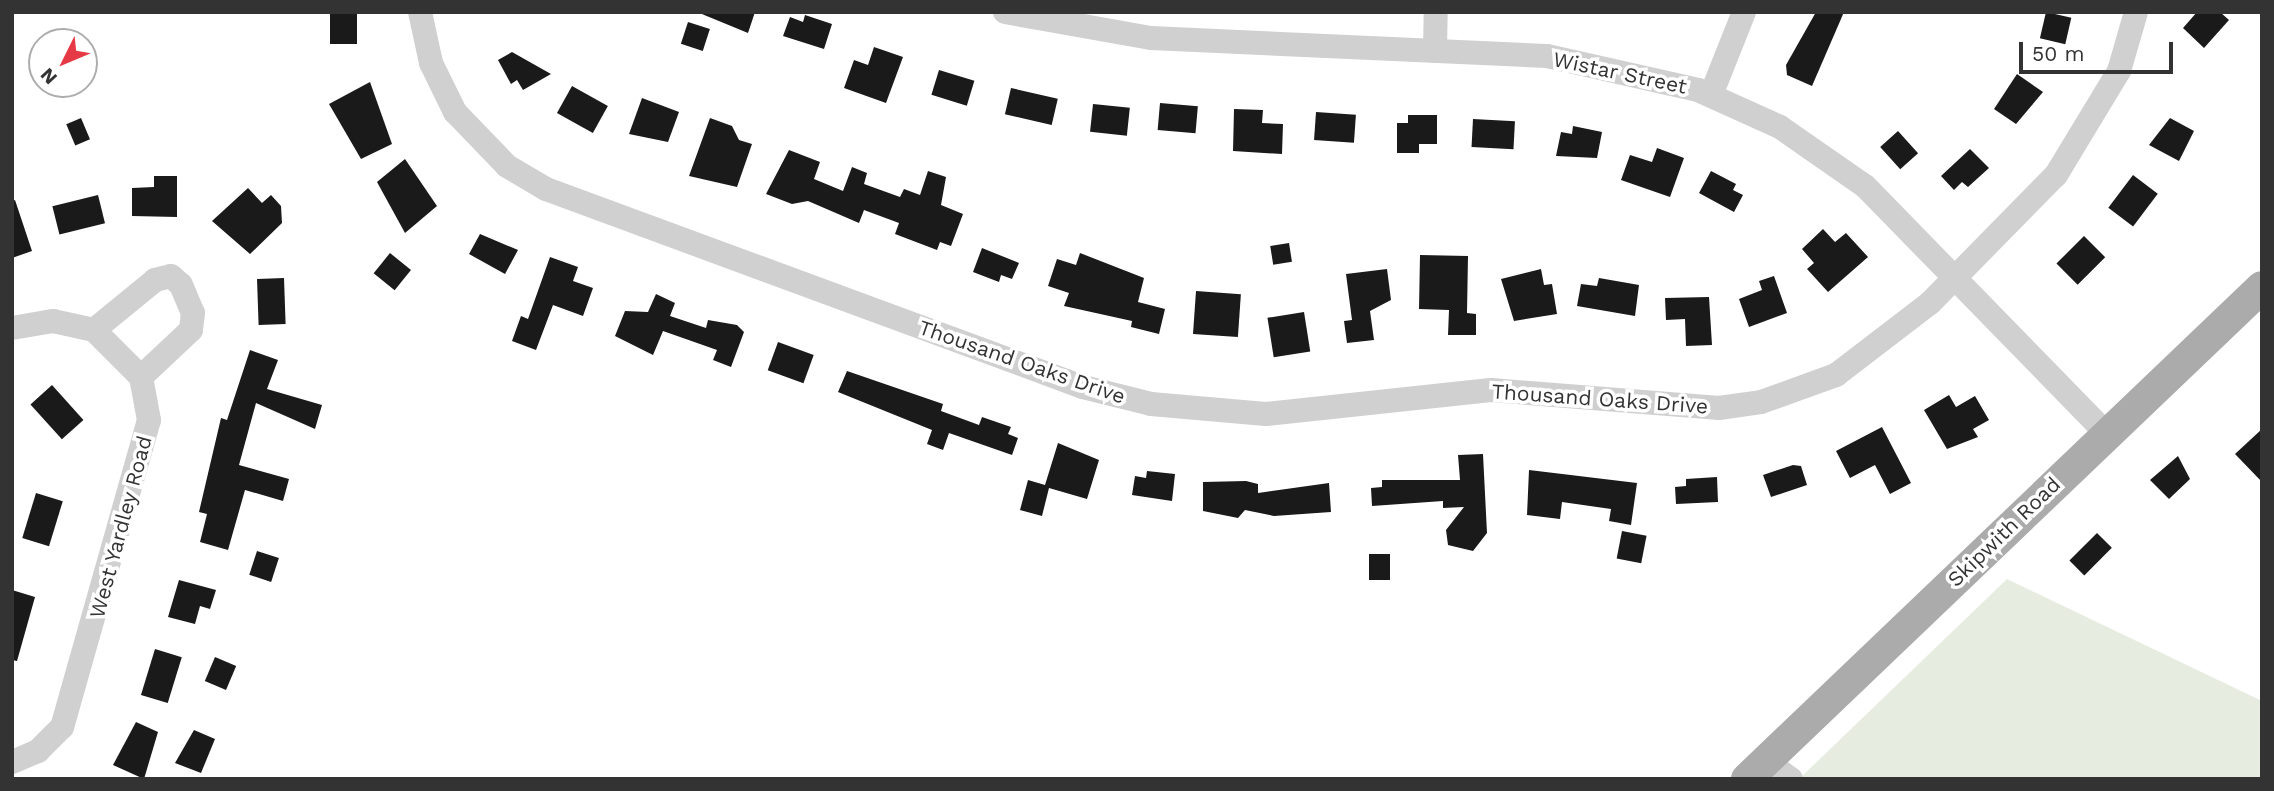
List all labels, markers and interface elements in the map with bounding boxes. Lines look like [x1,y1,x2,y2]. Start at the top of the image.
north arrow [28,28,98,98]
scale bar [2022,28,2176,72]
text: 50 m [2032,41,2084,66]
street label: Wistar Street [1551,46,1689,100]
text: N [36,63,62,89]
street label: Thousand Oaks Drive [915,315,1129,409]
street label: Thousand Oaks Drive [1491,379,1709,419]
street label: West Yardley Road [84,432,158,622]
street label: Skipwith Road [1942,472,2066,592]

